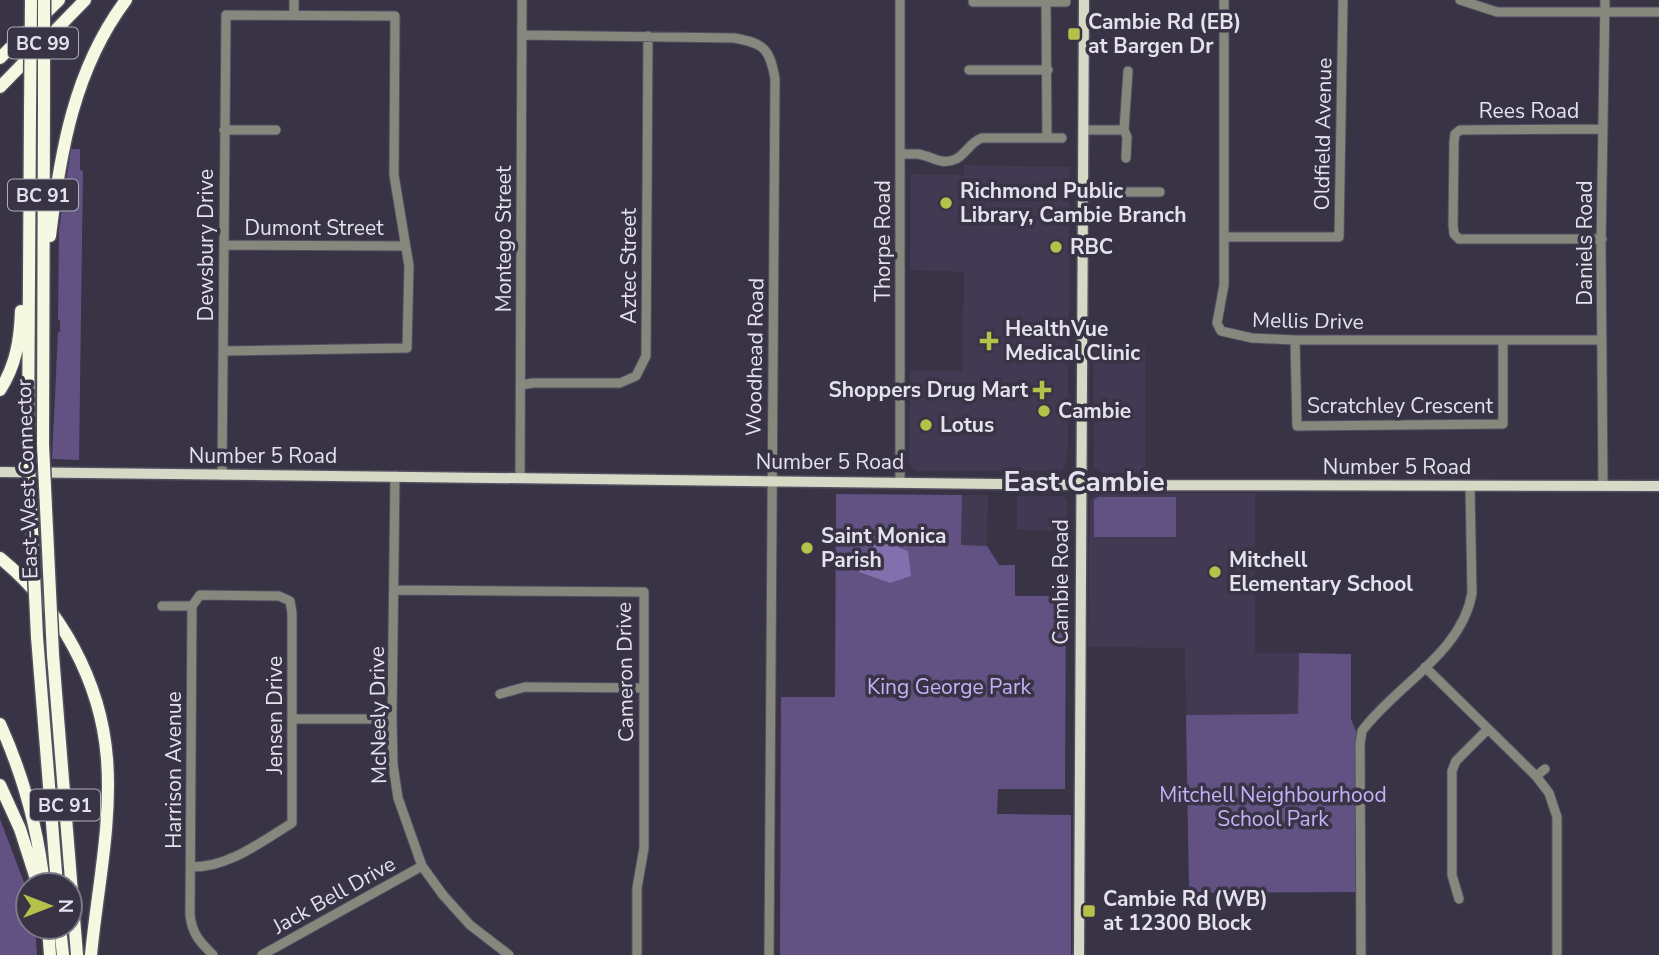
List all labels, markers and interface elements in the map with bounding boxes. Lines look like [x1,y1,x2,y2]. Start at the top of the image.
place label: Cambie Rd (EB) at Bargen Dr [1088,8,1241,60]
marker: Cambie Rd (EB) at Bargen Dr [1066,26,1082,42]
road number: BC 99 [8,28,78,58]
street label: Oldfield Avenue [1308,57,1338,211]
street label: Rees Road [1479,97,1579,125]
street label: Montego Street [490,165,518,312]
street label: Dewsbury Drive [192,169,220,321]
place label: Richmond Public Library, Cambie Branch [960,177,1186,229]
road number: BC 91 [8,180,78,210]
street label: Thorpe Road [869,180,897,302]
street label: Daniels Road [1571,180,1599,306]
marker: Richmond Public Library, Cambie Branch [938,195,954,211]
street label: Aztec Street [615,207,643,324]
street label: Dumont Street [245,214,384,242]
place label: RBC [1070,233,1113,261]
marker: RBC [1048,239,1064,255]
street label: Woodhead Road [740,278,770,436]
street label: Mellis Drive [1252,306,1364,336]
place label: HealthVue Medical Clinic [1005,315,1140,367]
marker: HealthVue Medical Clinic [979,331,999,351]
place label: Shoppers Drug Mart [828,376,1029,404]
street label: East-West Connector [9,378,44,580]
marker: Shoppers Drug Mart [1034,382,1050,398]
street label: Scratchley Crescent [1307,392,1494,420]
place label: Cambie [1058,397,1131,425]
marker: Cambie [1036,403,1052,419]
place label: Lotus [940,411,994,439]
marker: Lotus [918,417,934,433]
street label: Number 5 Road [189,442,337,470]
street label: Number 5 Road [756,448,904,476]
street label: Number 5 Road [1323,453,1471,481]
district label: East Cambie [1003,463,1165,501]
street label: Cambie Road [1047,519,1075,645]
place label: Saint Monica Parish [821,522,946,574]
marker: Saint Monica Parish [799,540,815,556]
place label: Mitchell Elementary School [1229,546,1413,598]
marker: Mitchell Elementary School [1207,564,1223,580]
street label: Cameron Drive [610,602,640,742]
street label: McNeely Drive [363,646,393,784]
street label: Jensen Drive [261,656,289,775]
park label: King George Park [867,673,1031,701]
street label: Harrison Avenue [160,691,188,849]
park label: Mitchell Neighbourhood School Park [1159,781,1387,833]
road number: BC 91 [30,790,100,820]
street label: Jack Bell Drive [267,850,401,941]
north arrow [14,871,84,941]
place label: Cambie Rd (WB) at 12300 Block [1103,885,1268,937]
text: N [52,899,78,913]
marker: Cambie Rd (WB) at 12300 Block [1081,903,1097,919]

